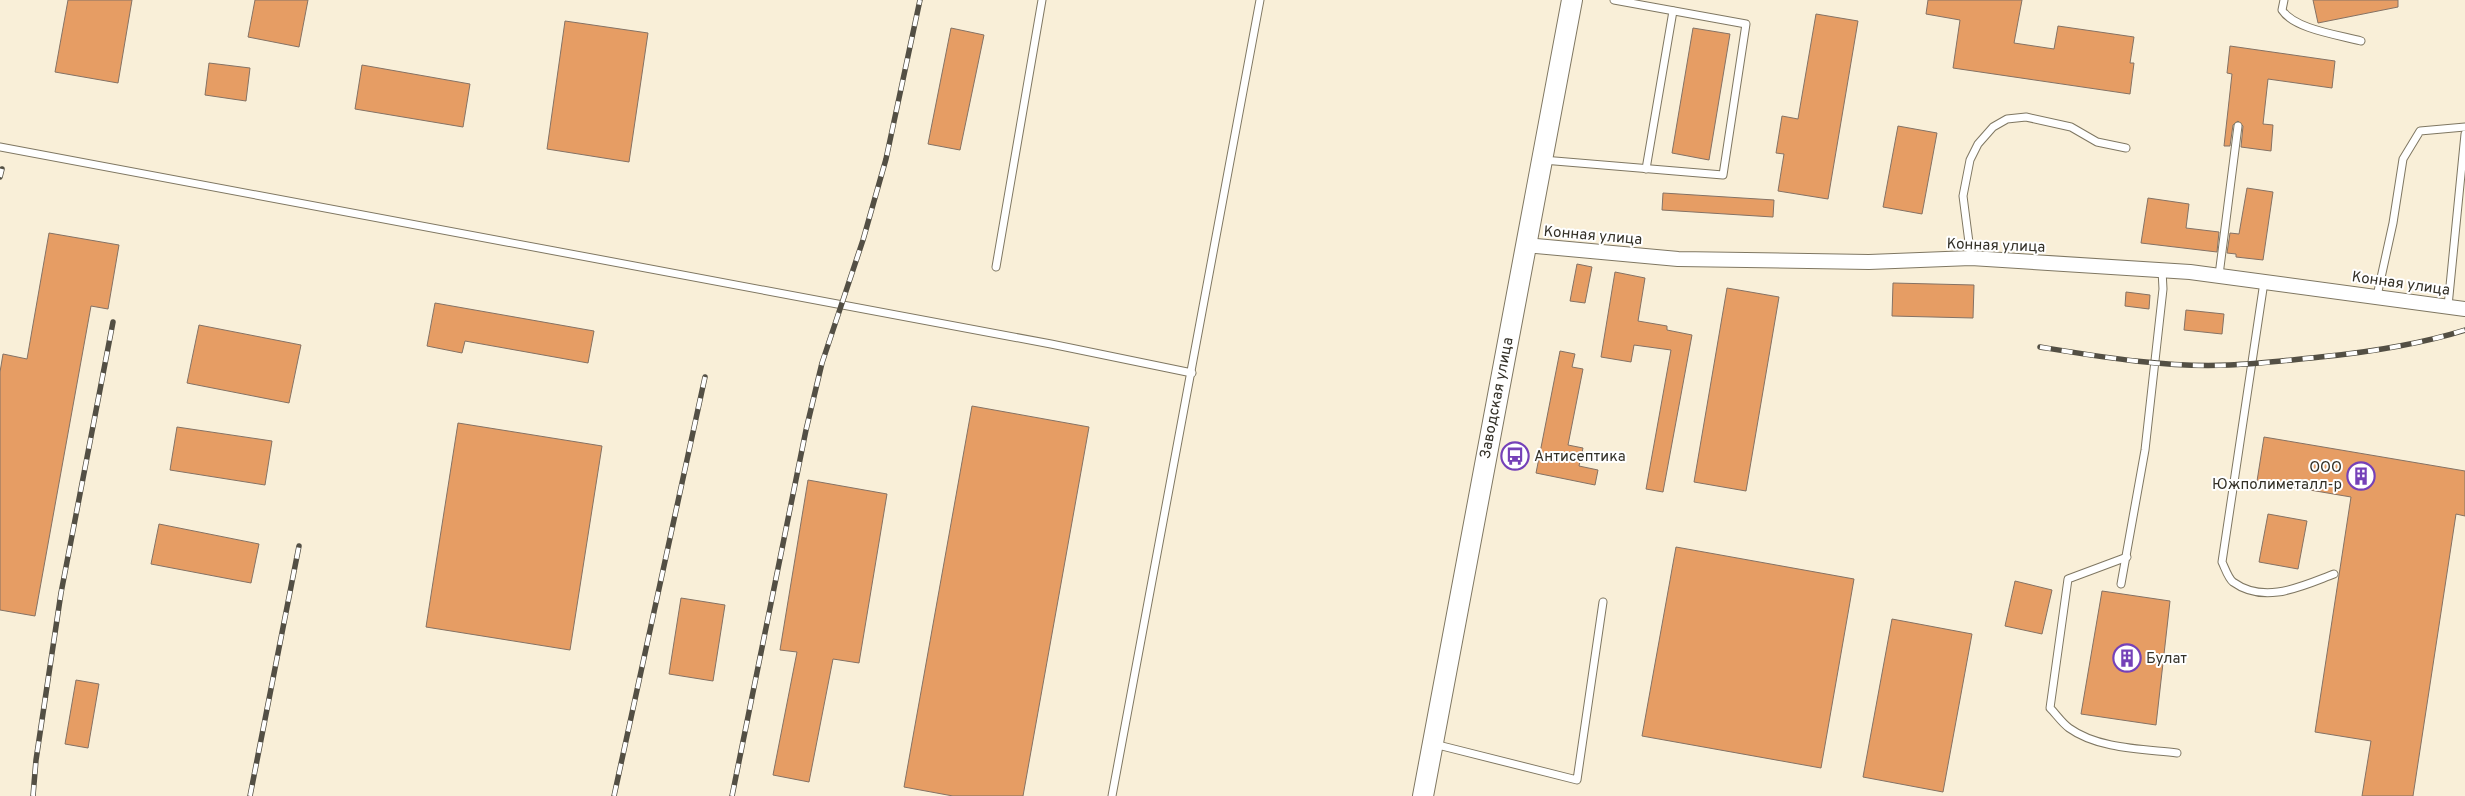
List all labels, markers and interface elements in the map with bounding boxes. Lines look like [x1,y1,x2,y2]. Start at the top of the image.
street label: Конная улица [1543,223,1643,250]
street label: Конная улица [1946,235,2046,258]
street label: Конная улица [2350,268,2451,301]
street label: Заводская улица [1476,336,1519,461]
bus stop icon: Антисептика [1500,441,1530,471]
place label: Антисептика [1534,448,1626,467]
place label: ООО Южполиметалл-р [2212,459,2342,495]
building icon: ООО Южполиметалл-р [2346,461,2376,491]
building icon: Булат [2112,643,2142,673]
place label: Булат [2146,650,2187,669]

